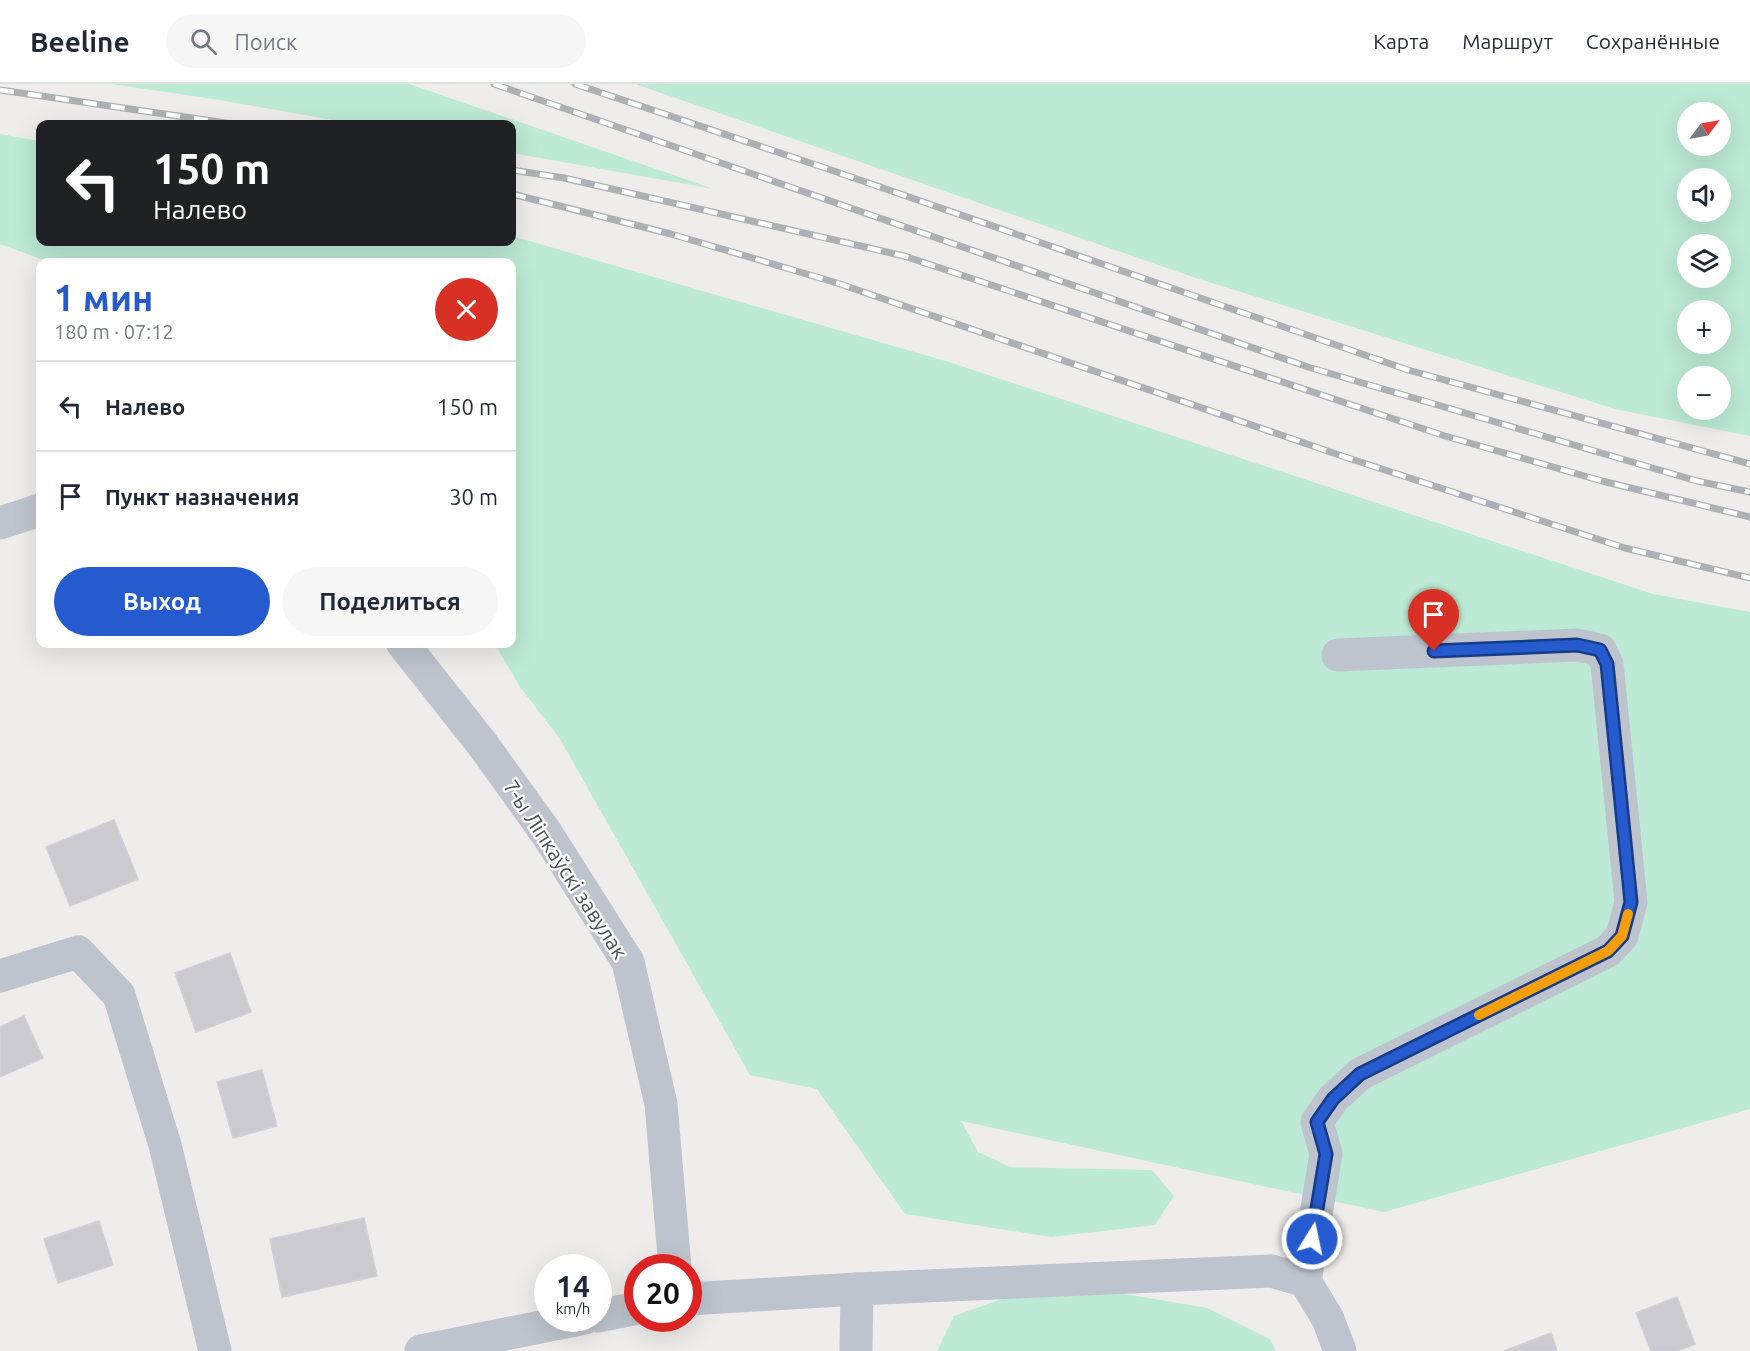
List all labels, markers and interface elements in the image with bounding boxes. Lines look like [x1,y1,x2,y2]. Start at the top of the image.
search box [166,14,586,68]
icon: search [187,25,220,58]
text: Beeline [30,26,130,57]
text: Поиск [235,29,297,54]
text: Карта [1373,29,1429,53]
text: Маршрут [1462,29,1553,53]
text: Сохранённые [1586,29,1720,53]
north arrow [1677,102,1731,156]
map controls [1677,102,1731,420]
icon: left [54,144,132,222]
text: 150 m [153,145,270,192]
button: sound [1677,168,1731,222]
text: Налево [153,194,247,224]
button: layers [1677,234,1731,288]
text: 1 мин [54,277,153,318]
button: close [435,278,498,341]
button: + [1677,300,1731,354]
text: 180 m · 07:12 [54,320,174,343]
button: − [1677,366,1731,420]
icon: left [54,390,87,423]
text: Налево [105,394,185,419]
text: 150 m [437,394,498,419]
icon: arrive [54,480,87,513]
text: Пункт назначения [105,484,299,509]
text: 30 m [449,484,498,509]
button: Выход [54,567,270,636]
button: Поделиться [282,567,498,636]
pin [1408,589,1459,651]
icon: arrive [1417,598,1450,631]
street label: 7-ы Ліпкаўскі завулак [499,775,633,963]
position arrow [1280,1207,1344,1271]
speed limit sign: 20 [624,1254,702,1332]
text: 14 [556,1269,590,1303]
text: km/h [556,1300,590,1317]

